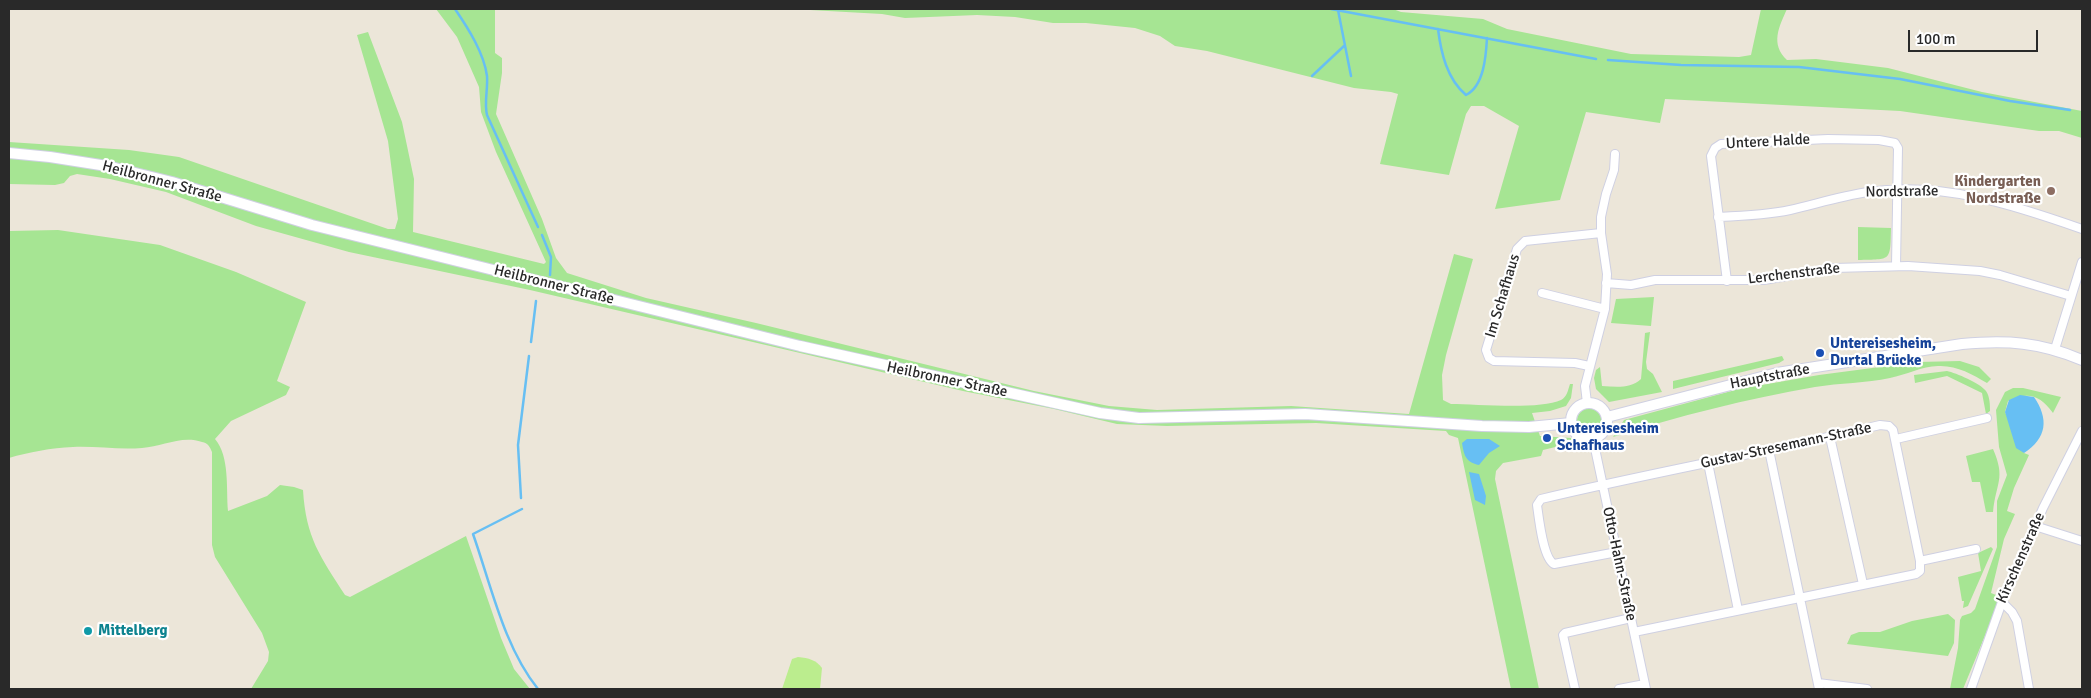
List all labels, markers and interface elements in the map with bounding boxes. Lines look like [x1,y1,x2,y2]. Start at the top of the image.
scale bar [1911,20,2041,52]
text: 100 m [1916,30,1956,48]
street label: Untere Halde [1725,131,1811,153]
street label: Heilbronner Straße [100,157,224,207]
place label: Kindergarten Nordstraße [1954,173,2041,208]
street label: Nordstraße [1865,182,1939,202]
marker: Kindergarten Nordstraße [2045,185,2057,197]
street label: Im Schafhaus [1482,252,1524,340]
street label: Lerchenstraße [1747,259,1841,289]
street label: Heilbronner Straße [492,261,616,309]
place label: Untereisesheim, Durtal Brücke [1830,335,1936,370]
marker: Untereisesheim, Durtal Brücke [1814,347,1826,359]
street label: Heilbronner Straße [885,358,1009,402]
street label: Hauptstraße [1729,360,1811,394]
street label: Gustav-Stresemann-Straße [1699,419,1873,473]
place label: Untereisesheim Schafhaus [1557,420,1659,455]
marker: Untereisesheim Schafhaus [1541,432,1553,444]
street label: Otto-Hahn-Straße [1598,505,1640,623]
street label: Kirschenstraße [1993,510,2049,606]
place label: Mittelberg [98,622,167,640]
marker: Mittelberg [82,625,94,637]

